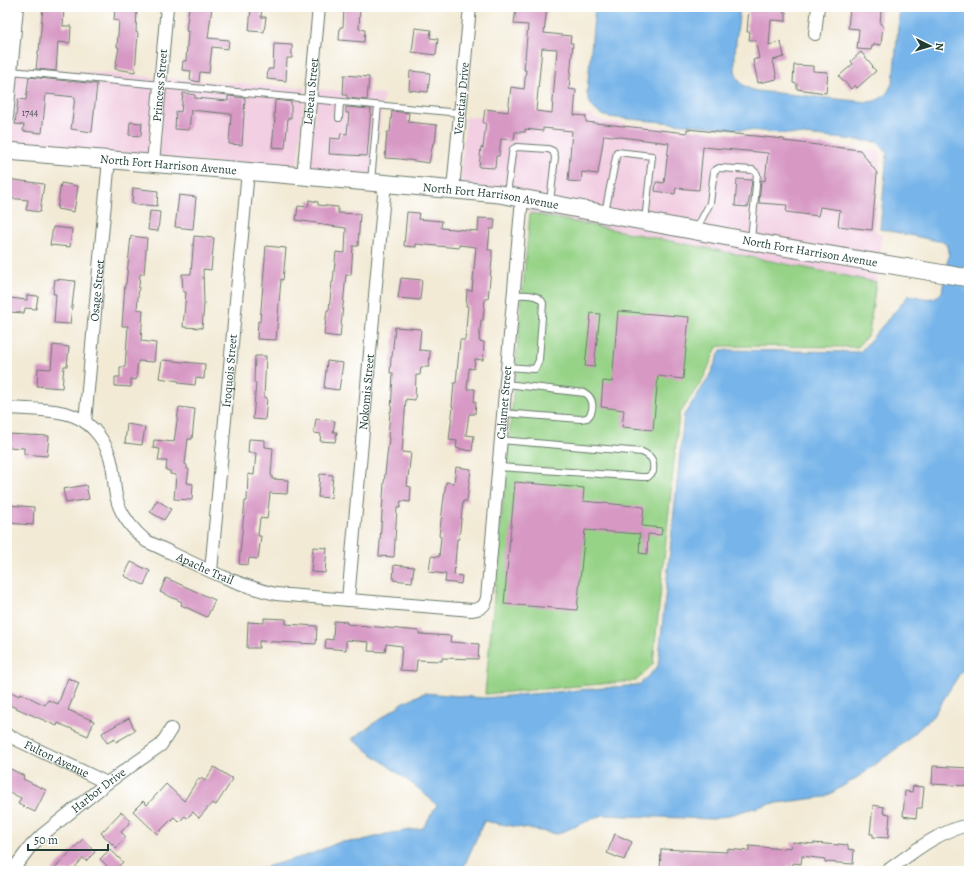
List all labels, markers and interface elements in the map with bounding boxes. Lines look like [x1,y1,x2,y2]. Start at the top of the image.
north arrow [910,26,950,66]
text: N [932,42,947,51]
street label: Princess Street [149,48,171,122]
street label: Lebeau Street [300,57,322,126]
street label: Venetian Drive [450,61,473,136]
house number: 1744 [22,106,39,119]
street label: North Fort Harrison Avenue [100,151,237,178]
street label: North Fort Harrison Avenue [422,179,560,213]
street label: North Fort Harrison Avenue [741,232,879,271]
street label: Osage Street [86,259,108,322]
street label: Iroquois Street [218,333,241,408]
street label: Nokomis Street [355,353,378,431]
street label: Calumet Street [493,365,515,440]
street label: Apache Trail [173,548,236,588]
street label: Fulton Avenue [21,736,92,781]
street label: Harbor Drive [68,764,129,817]
scale bar [28,826,108,852]
text: 50 m [34,832,58,848]

